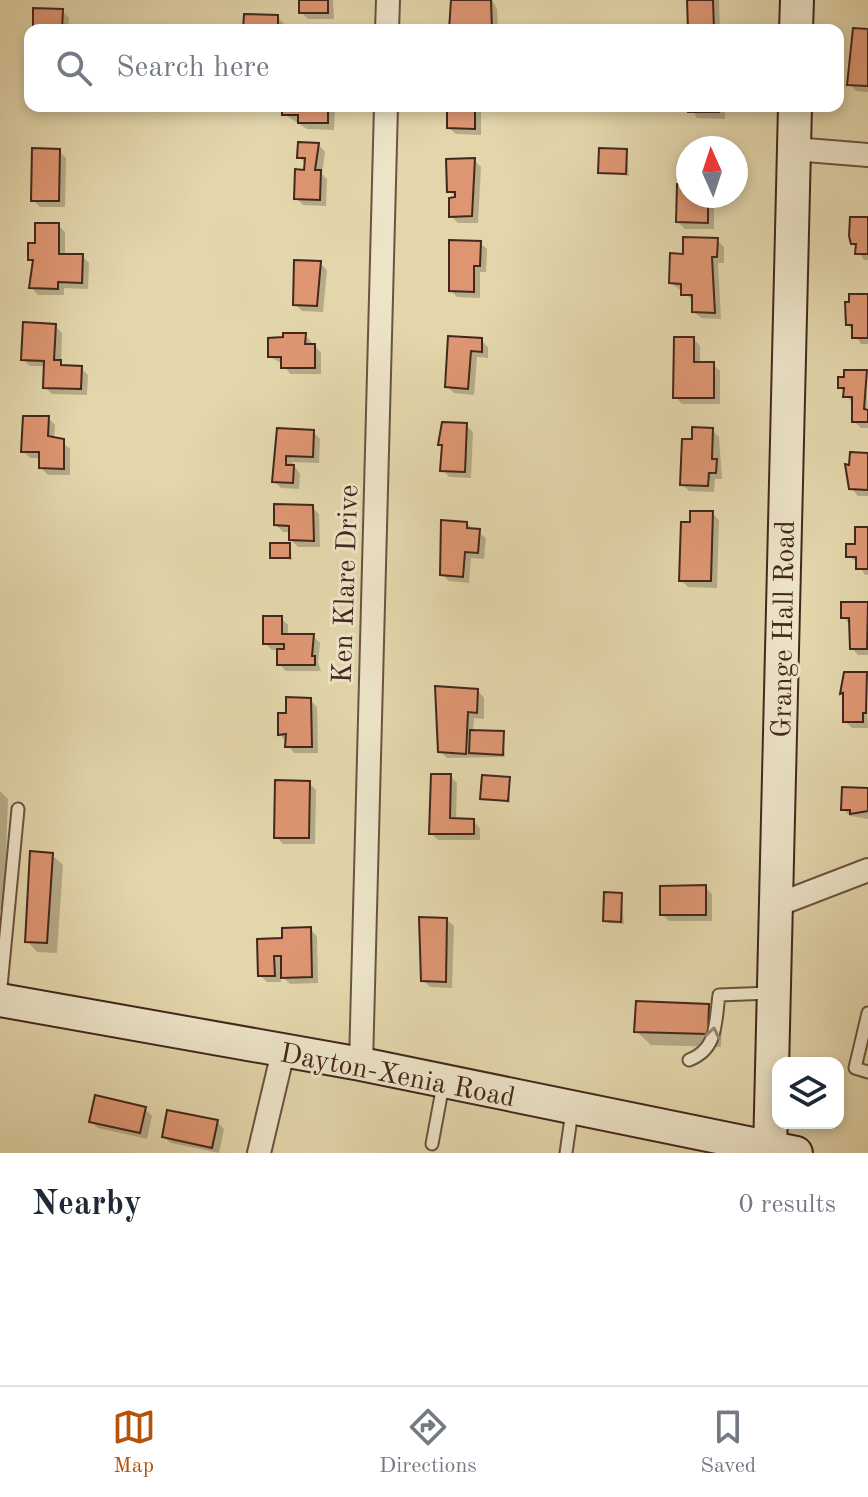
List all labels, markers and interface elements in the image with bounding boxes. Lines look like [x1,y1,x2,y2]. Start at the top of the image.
search box [24,24,844,112]
icon: search [52,46,96,90]
text: Search here [116,53,270,83]
north arrow [676,136,748,208]
street label: Ken Klare Drive [330,484,364,684]
street label: Grange Hall Road [769,520,801,738]
one-way arrow [703,1027,720,1040]
street label: Dayton-Xenia Road [277,1040,517,1113]
map controls [772,1057,844,1129]
button: layers [772,1057,844,1129]
text: Nearby [32,1188,142,1222]
text: 0 results [738,1192,836,1218]
tab: Map [112,1405,156,1480]
tab: Directions [379,1405,477,1480]
tab: Saved [700,1405,756,1480]

